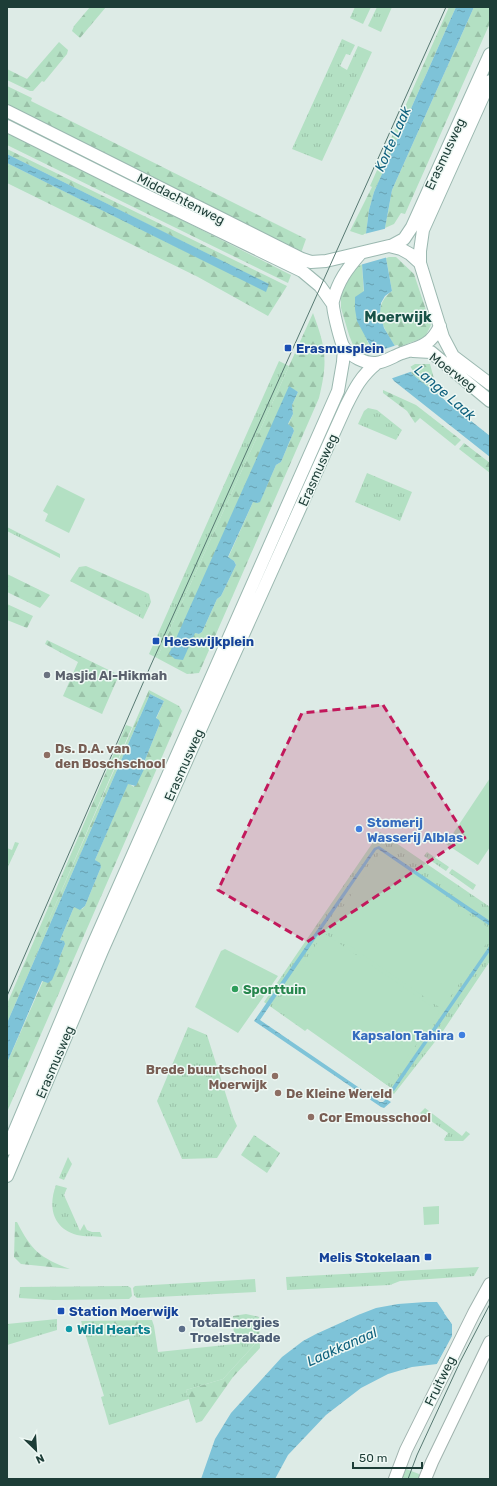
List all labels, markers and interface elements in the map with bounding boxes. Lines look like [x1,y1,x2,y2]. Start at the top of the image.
water label: Korte Laak [371,103,415,174]
street label: Erasmusweg [422,116,469,193]
street label: Middachtenweg [134,170,227,228]
district label: Moerwijk [364,308,432,326]
place label: Erasmusplein [296,341,384,356]
marker: Erasmusplein [283,343,293,353]
street label: Moerweg [426,349,480,395]
water label: Lange Laak [411,362,480,425]
street label: Erasmusweg [295,431,342,509]
place label: Heeswijkplein [164,634,254,649]
marker: Heeswijkplein [151,636,161,646]
place label: Masjid Al-Hikmah [55,668,167,683]
marker: Masjid Al-Hikmah [42,670,52,680]
street label: Erasmusweg [161,726,208,804]
place label: Ds. D.A. van den Boschschool [55,741,165,771]
marker: Ds. D.A. van den Boschschool [42,750,52,760]
place label: Stomerij Wasserij Alblas [367,815,463,845]
marker: Stomerij Wasserij Alblas [354,824,364,834]
place label: Sporttuin [243,982,306,997]
marker: Sporttuin [230,984,240,994]
street label: Erasmusweg [33,1023,78,1101]
place label: Kapsalon Tahira [352,1028,454,1043]
marker: Kapsalon Tahira [457,1030,467,1040]
place label: Brede buurtschool Moerwijk [146,1062,267,1092]
marker: Brede buurtschool Moerwijk [270,1071,280,1081]
place label: De Kleine Wereld [286,1086,392,1101]
marker: De Kleine Wereld [273,1088,283,1098]
place label: Cor Emousschool [319,1110,431,1125]
marker: Cor Emousschool [306,1112,316,1122]
place label: Melis Stokelaan [319,1250,420,1265]
marker: Melis Stokelaan [423,1252,433,1262]
place label: Station Moerwijk [69,1304,179,1319]
marker: Station Moerwijk [56,1306,66,1316]
place label: TotalEnergies Troelstrakade [190,1315,281,1345]
place label: Wild Hearts [77,1322,150,1337]
marker: Wild Hearts [64,1324,74,1334]
marker: TotalEnergies Troelstrakade [177,1324,187,1334]
water label: Laakkanaal [304,1324,380,1370]
street label: Fruitweg [421,1354,459,1409]
north arrow [16,1430,56,1470]
scale bar [353,1444,422,1470]
text: N [34,1451,46,1466]
text: 50 m [359,1451,387,1465]

